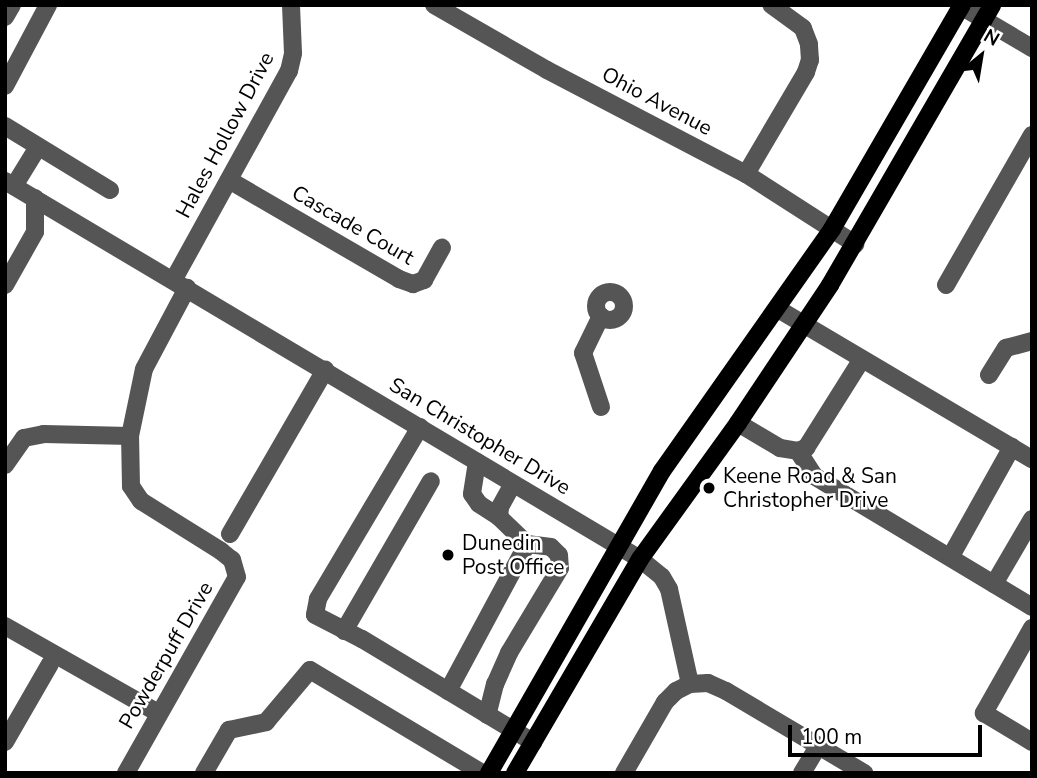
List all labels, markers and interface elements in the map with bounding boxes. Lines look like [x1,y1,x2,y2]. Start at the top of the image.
north arrow [946,21,1016,91]
text: N [979,23,1004,53]
street label: Hales Hollow Drive [171,48,279,222]
street label: Ohio Avenue [597,61,717,141]
street label: Cascade Court [287,180,419,270]
street label: San Christopher Drive [385,372,575,500]
place label: Keene Road & San Christopher Drive [723,463,897,513]
marker: Keene Road & San Christopher Drive [701,480,717,496]
place label: Dunedin Post Office [462,530,564,580]
marker: Dunedin Post Office [440,547,456,563]
street label: Powderpuff Drive [114,577,218,733]
scale bar [792,712,986,756]
text: 100 m [801,723,862,751]

